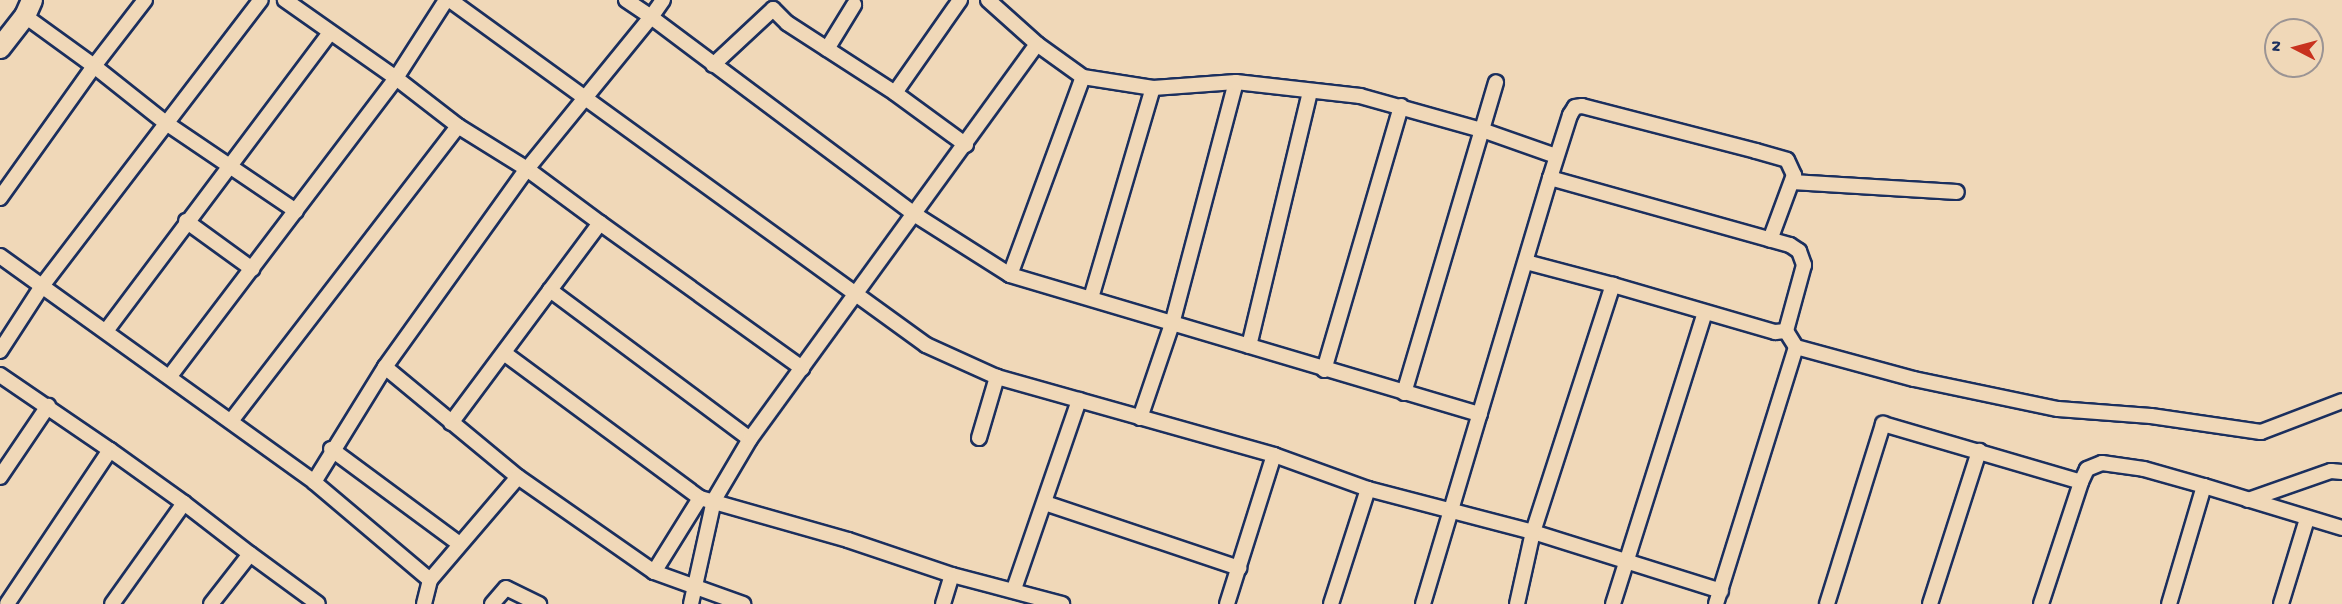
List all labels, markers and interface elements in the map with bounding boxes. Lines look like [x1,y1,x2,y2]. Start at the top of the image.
north arrow [2264,18,2324,78]
text: N [2268,40,2288,52]

